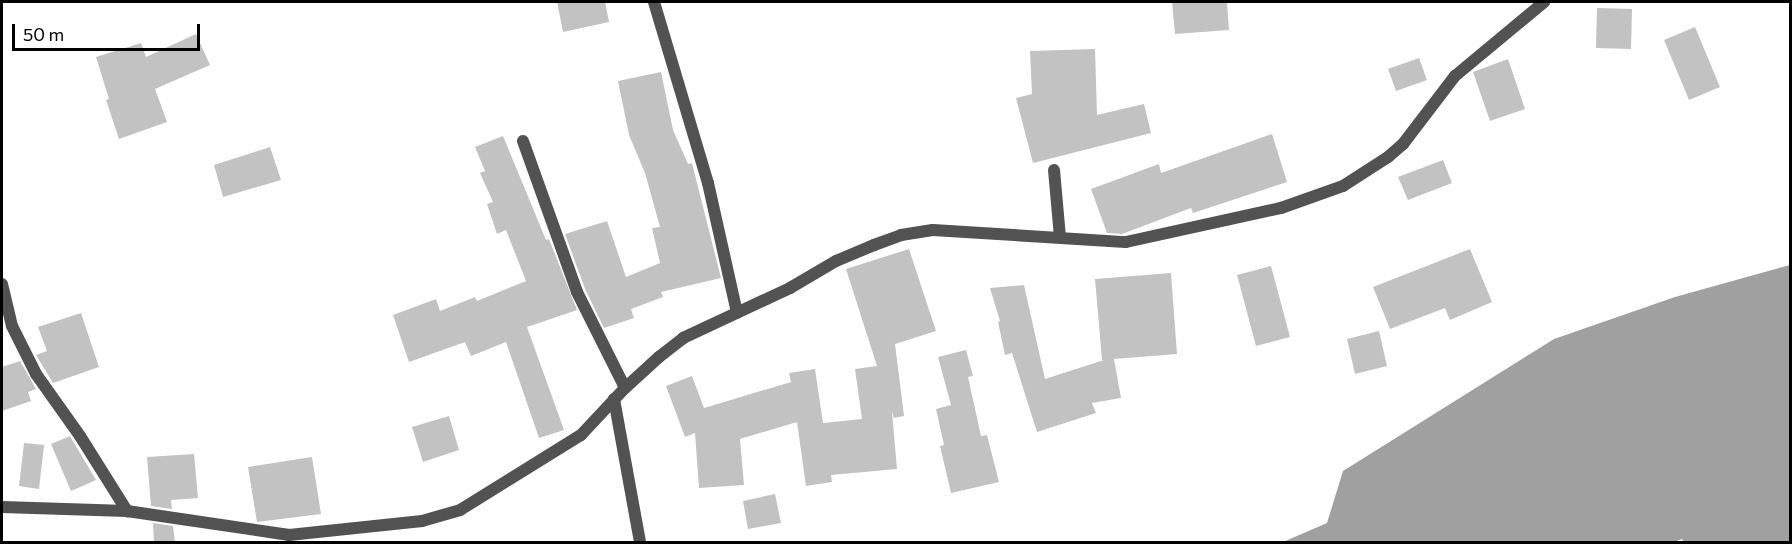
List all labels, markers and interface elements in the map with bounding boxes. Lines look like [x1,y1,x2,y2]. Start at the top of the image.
scale bar [15,12,202,50]
text: 50 m [23,23,64,45]

